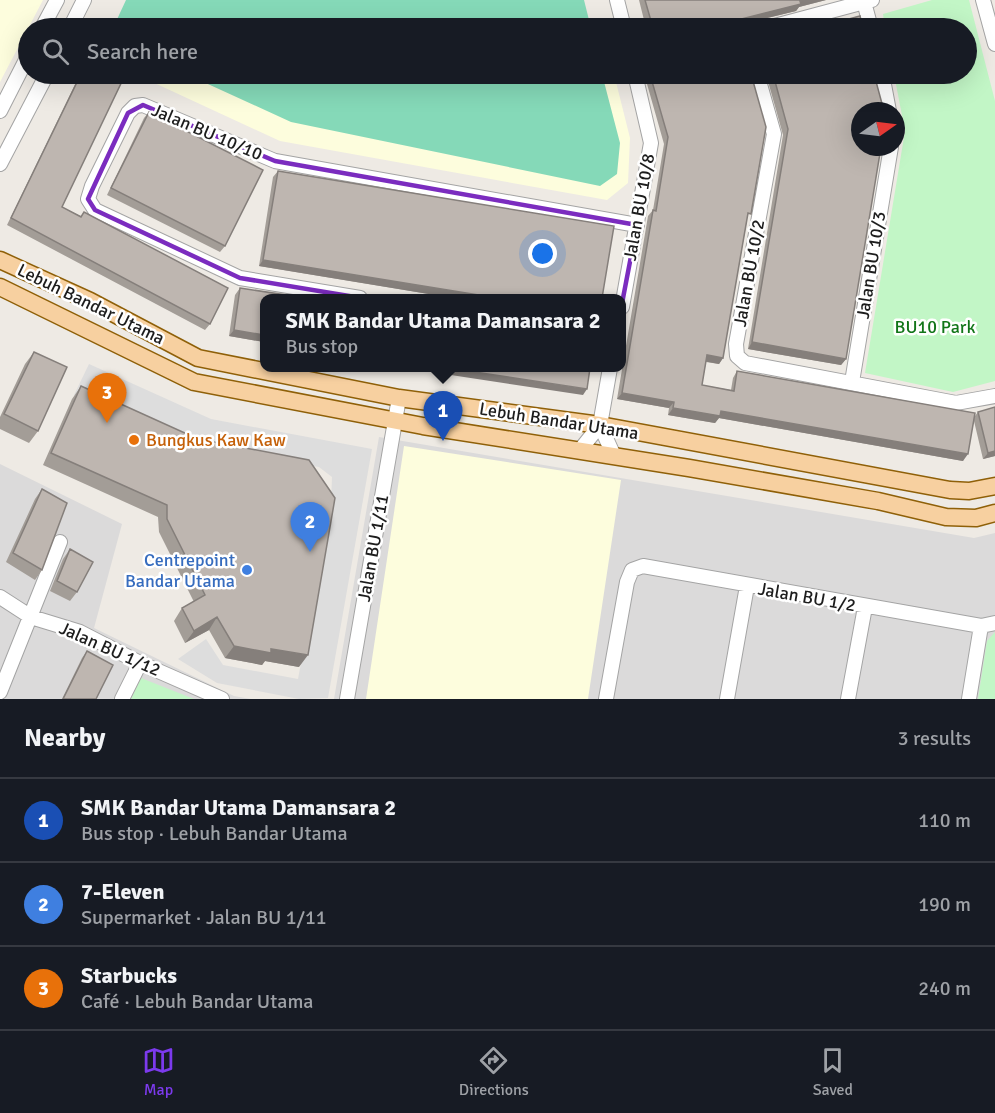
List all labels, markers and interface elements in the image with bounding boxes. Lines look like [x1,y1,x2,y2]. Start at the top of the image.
search box [18,18,977,84]
icon: search [39,35,72,68]
text: Search here [87,38,198,65]
street label: Jalan BU 10/10 [148,99,266,165]
north arrow [851,102,905,156]
street label: Jalan BU 10/8 [619,152,659,262]
street label: Jalan BU 10/3 [852,210,890,320]
street label: Jalan BU 10/2 [729,218,769,328]
your location [528,239,557,268]
street label: Lebuh Bandar Utama [14,259,168,349]
popup [260,294,626,372]
text: SMK Bandar Utama Damansara 2 [285,307,601,334]
park label: BU10 Park [895,316,975,338]
text: Bus stop [285,334,358,359]
pin: 3 [88,374,126,423]
pin: 1 [424,392,462,441]
street label: Lebuh Bandar Utama [478,398,640,444]
place label: Bungkus Kaw Kaw [146,429,286,451]
marker: Bungkus Kaw Kaw [127,433,141,447]
street label: Jalan BU 1/11 [353,493,393,603]
pin: 2 [290,502,330,552]
place label: Centrepoint Bandar Utama [125,549,235,592]
marker: Centrepoint Bandar Utama [240,563,254,577]
street label: Jalan BU 1/2 [756,578,858,616]
street label: Jalan BU 1/12 [56,617,164,681]
text: Nearby [24,722,105,754]
text: 3 results [898,726,971,751]
text: SMK Bandar Utama Damansara 2 [81,794,396,821]
text: 1 [38,808,49,833]
text: 110 m [918,808,971,833]
text: Bus stop · Lebuh Bandar Utama [81,821,348,846]
text: 7-Eleven [81,878,164,905]
text: 2 [38,892,49,917]
text: 190 m [918,892,971,917]
text: Supermarket · Jalan BU 1/11 [81,905,327,930]
text: Starbucks [81,962,177,989]
text: 3 [38,976,49,1001]
text: 240 m [918,976,971,1001]
text: Café · Lebuh Bandar Utama [81,989,313,1014]
tab: Map [142,1044,175,1100]
tab: Directions [459,1044,529,1100]
tab: Saved [813,1044,853,1100]

